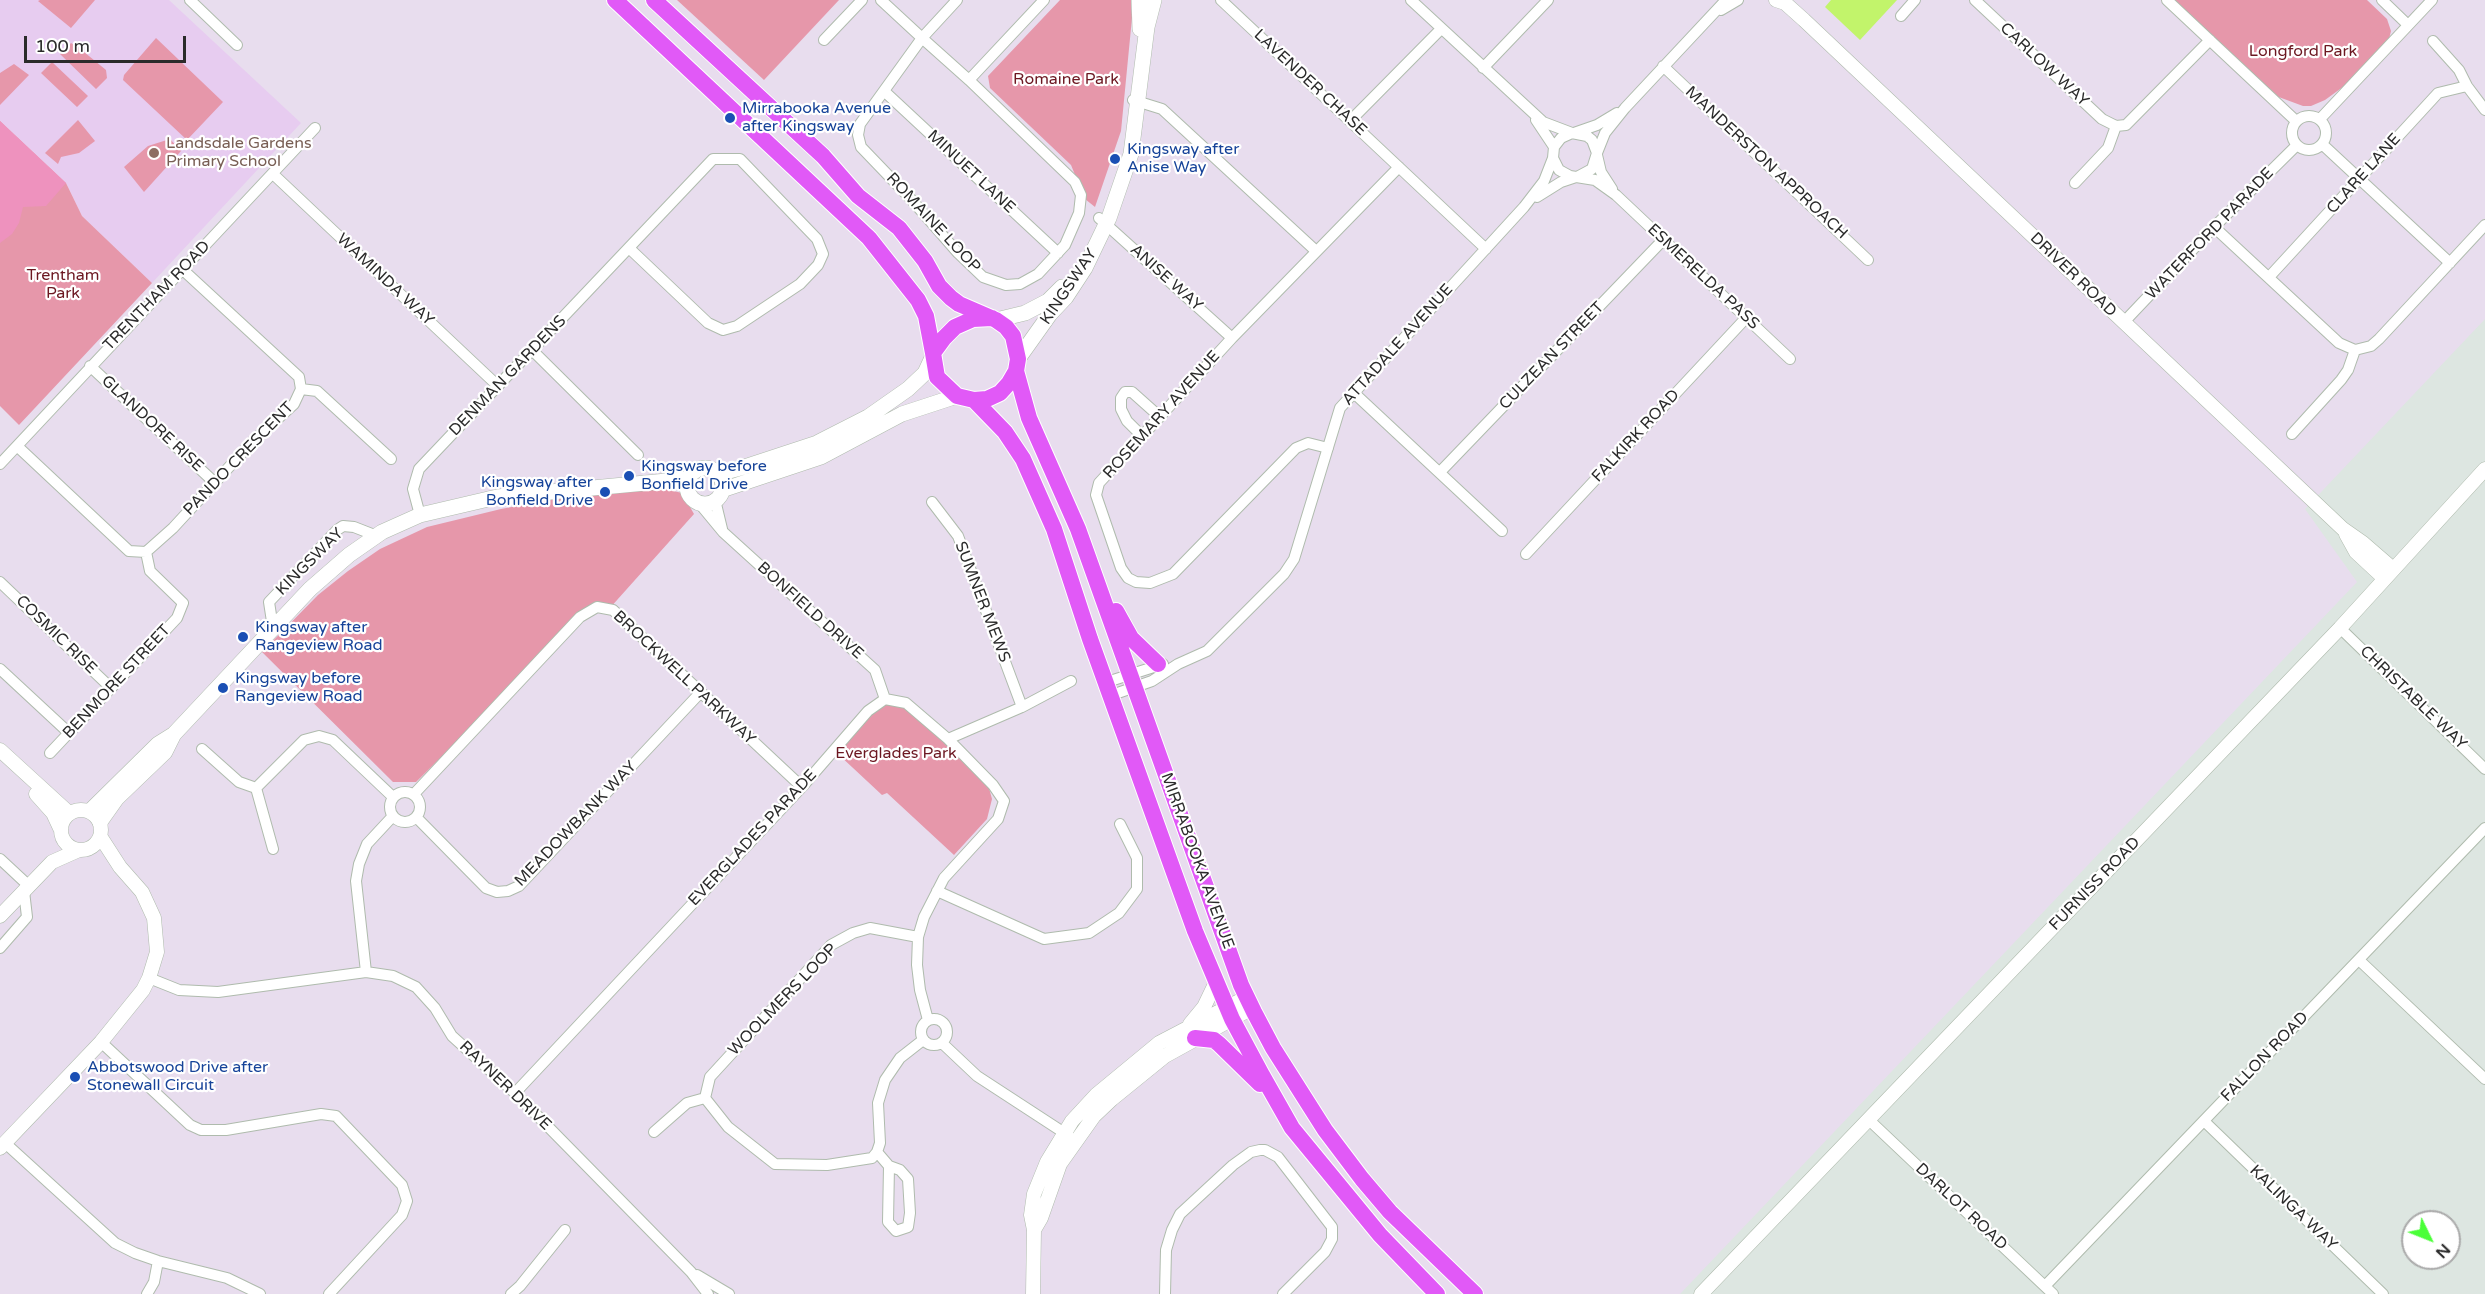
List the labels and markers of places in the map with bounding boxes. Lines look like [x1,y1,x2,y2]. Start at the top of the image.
place label: Mirrabooka Avenue after Kingsway [742,99,891,137]
marker: Mirrabooka Avenue after Kingsway [723,111,737,125]
place label: Landsdale Gardens Primary School [166,134,312,172]
place label: Kingsway after Anise Way [1127,140,1239,178]
marker: Landsdale Gardens Primary School [147,146,161,160]
marker: Kingsway after Anise Way [1108,152,1122,166]
place label: Kingsway before Bonfield Drive [641,457,767,495]
marker: Kingsway before Bonfield Drive [622,469,636,483]
place label: Kingsway after Bonfield Drive [481,473,593,511]
marker: Kingsway after Bonfield Drive [598,485,612,499]
place label: Kingsway after Rangeview Road [255,618,383,656]
marker: Kingsway after Rangeview Road [236,630,250,644]
place label: Kingsway before Rangeview Road [235,669,363,707]
marker: Kingsway before Rangeview Road [216,681,230,695]
place label: Abbotswood Drive after Stonewall Circuit [87,1058,268,1096]
marker: Abbotswood Drive after Stonewall Circuit [68,1070,82,1084]

